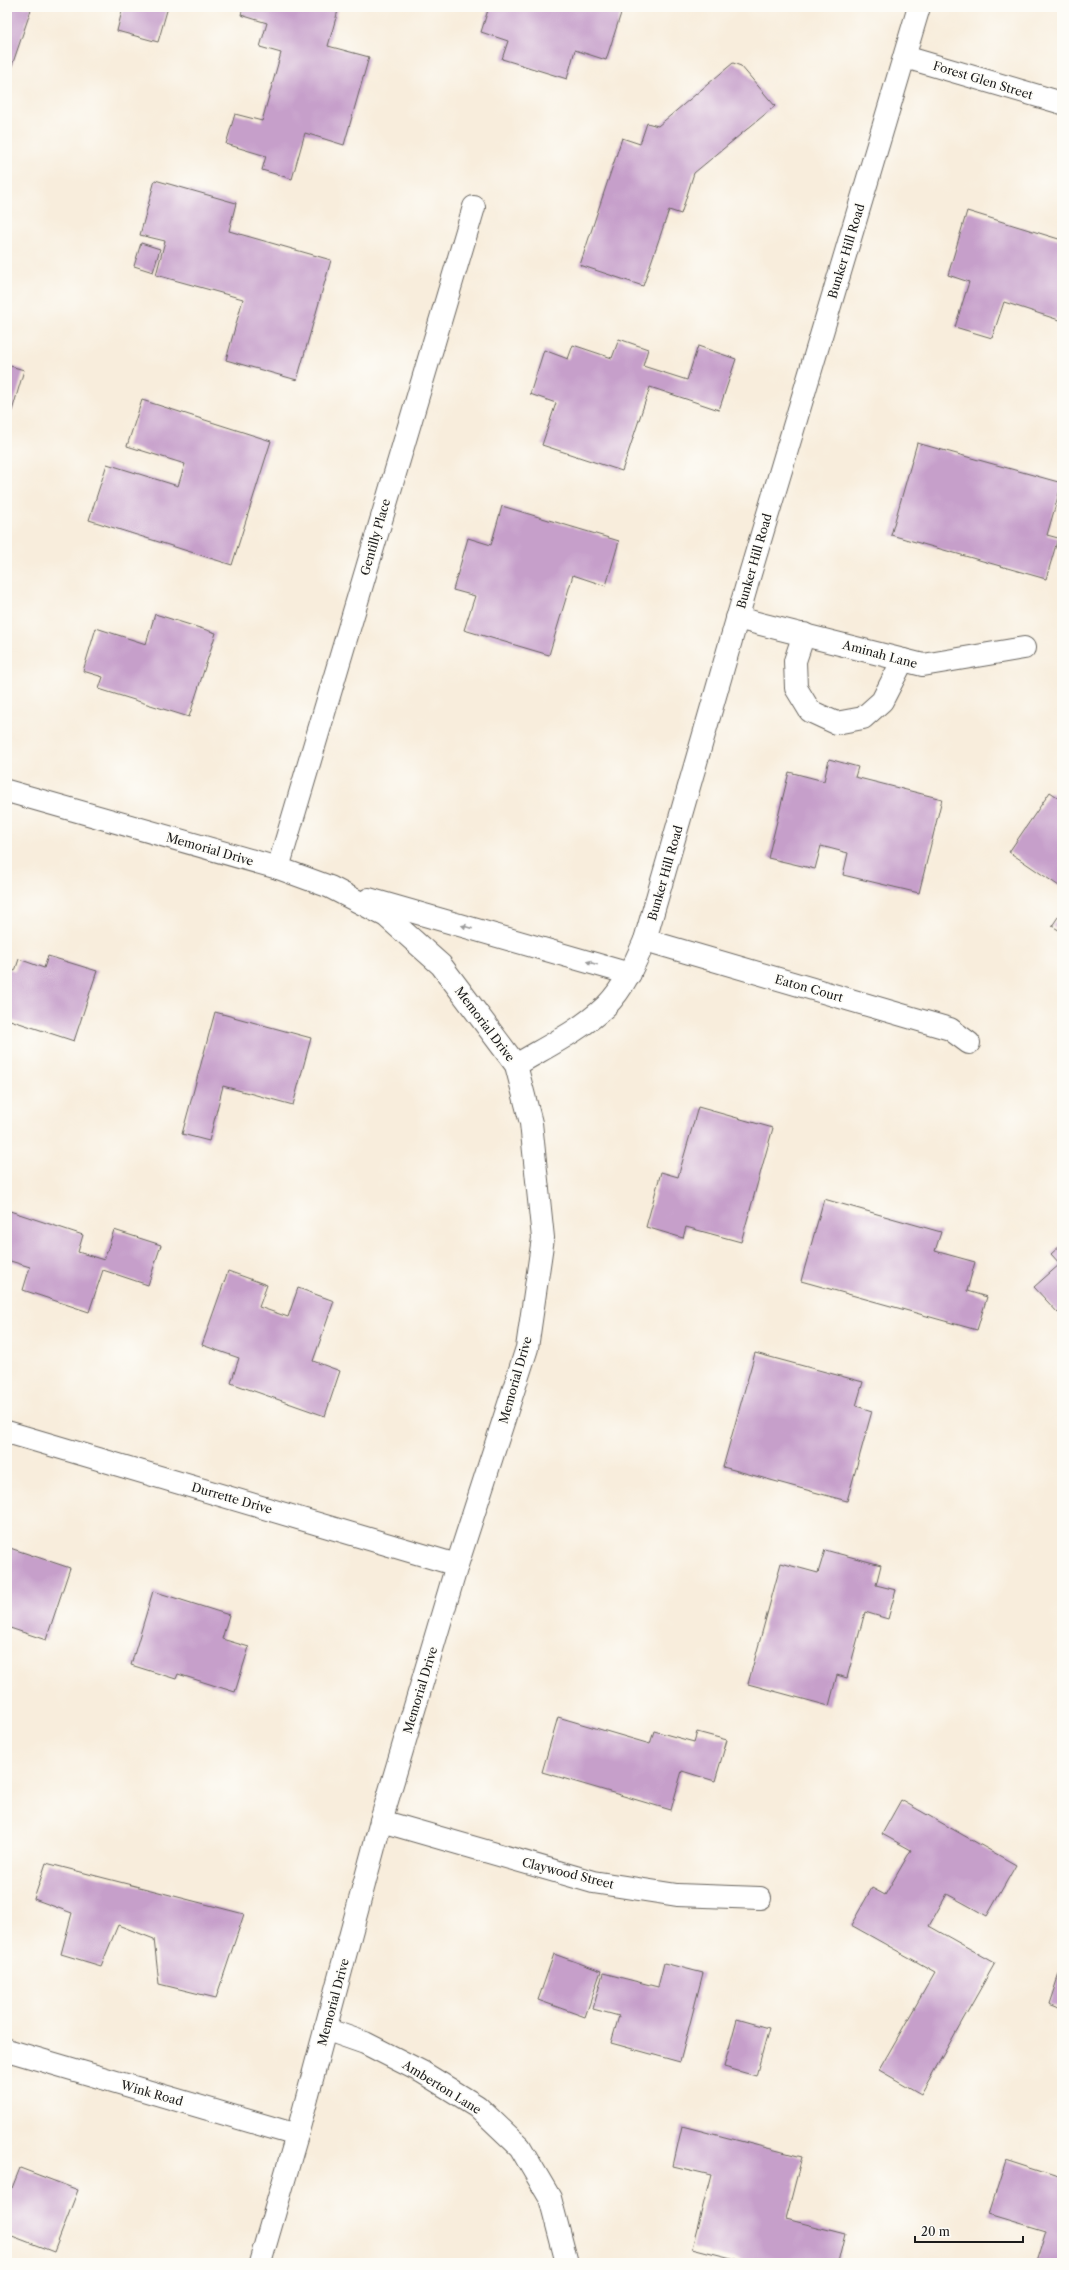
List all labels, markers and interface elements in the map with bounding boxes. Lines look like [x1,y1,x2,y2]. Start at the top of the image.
street label: Forest Glen Street [931,58,1035,103]
street label: Bunker Hill Road [824,201,868,300]
street label: Gentilly Place [357,497,393,577]
street label: Bunker Hill Road [733,511,775,610]
street label: Aminah Lane [840,637,919,671]
street label: Bunker Hill Road [644,823,686,922]
street label: Memorial Drive [165,829,256,869]
one-way arrow [461,924,473,930]
one-way arrow [586,960,598,966]
street label: Eaton Court [773,971,846,1005]
street label: Memorial Drive [452,984,518,1065]
street label: Memorial Drive [495,1334,535,1425]
street label: Durrette Drive [190,1479,274,1517]
street label: Memorial Drive [400,1644,440,1735]
street label: Claywood Street [520,1854,616,1892]
street label: Memorial Drive [314,1956,352,2047]
street label: Amberton Lane [399,2056,484,2117]
street label: Wink Road [118,2077,185,2109]
scale bar [915,2218,1023,2244]
text: 20 m [921,2224,950,2239]

